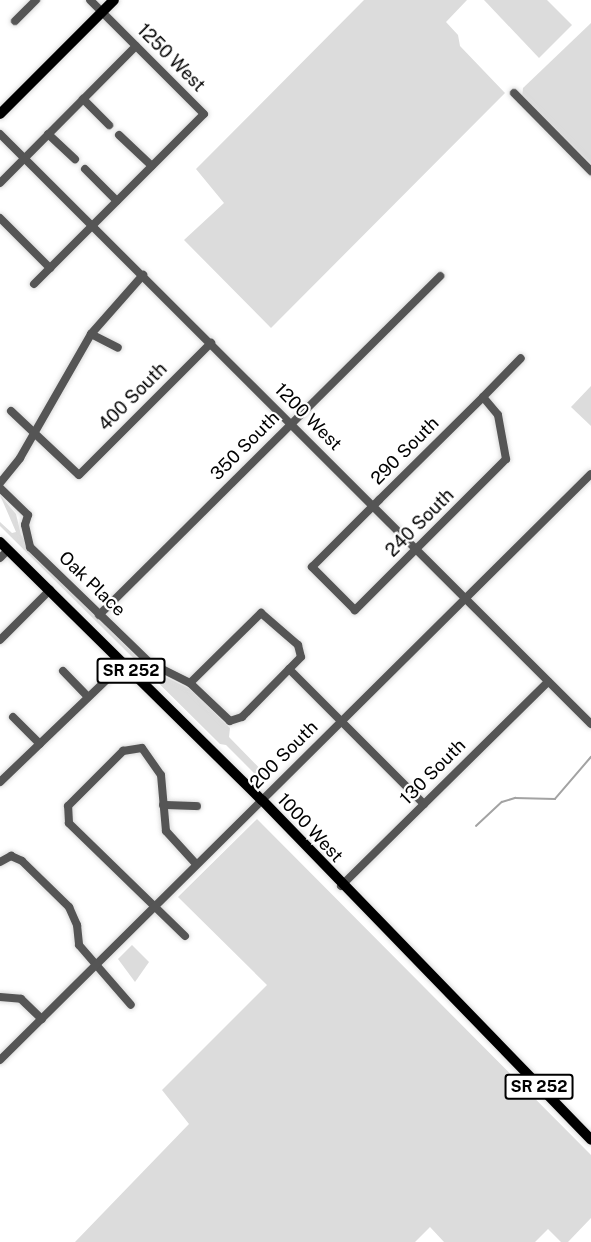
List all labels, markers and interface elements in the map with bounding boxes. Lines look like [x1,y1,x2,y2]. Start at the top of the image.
street label: 1250 West [132,19,210,97]
street label: 400 South [94,358,172,436]
street label: 1200 West [270,379,346,455]
street label: 350 South [206,407,284,485]
street label: 290 South [367,413,443,489]
street label: 240 South [381,484,459,562]
street label: Oak Place [54,547,130,621]
road number: SR 252 [96,658,166,684]
street label: 200 South [246,717,322,793]
street label: 130 South [396,735,470,809]
street label: 1000 West [272,789,348,867]
road number: SR 252 [504,1074,574,1100]

